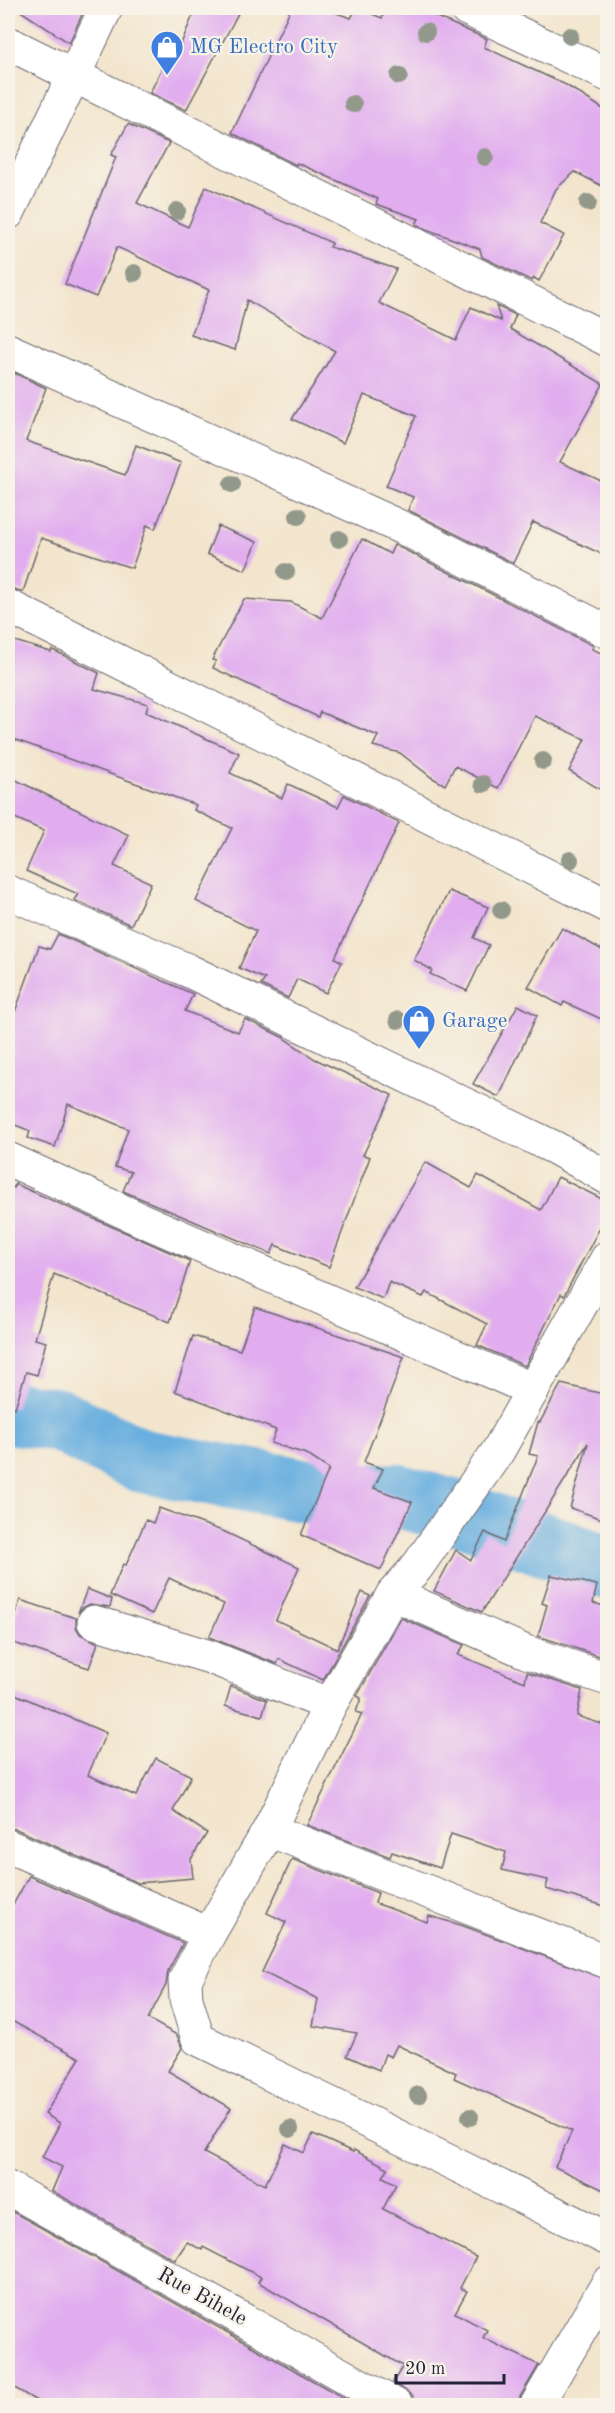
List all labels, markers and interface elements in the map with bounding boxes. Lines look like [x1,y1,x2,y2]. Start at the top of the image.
shop icon: MG Electro City [149,29,185,76]
place label: MG Electro City [190,37,338,58]
shop icon: Garage [401,1003,437,1050]
place label: Garage [442,1011,507,1032]
street label: Rue Bihele [154,2264,250,2330]
scale bar [396,2347,504,2385]
text: 20 m [405,2360,445,2378]

